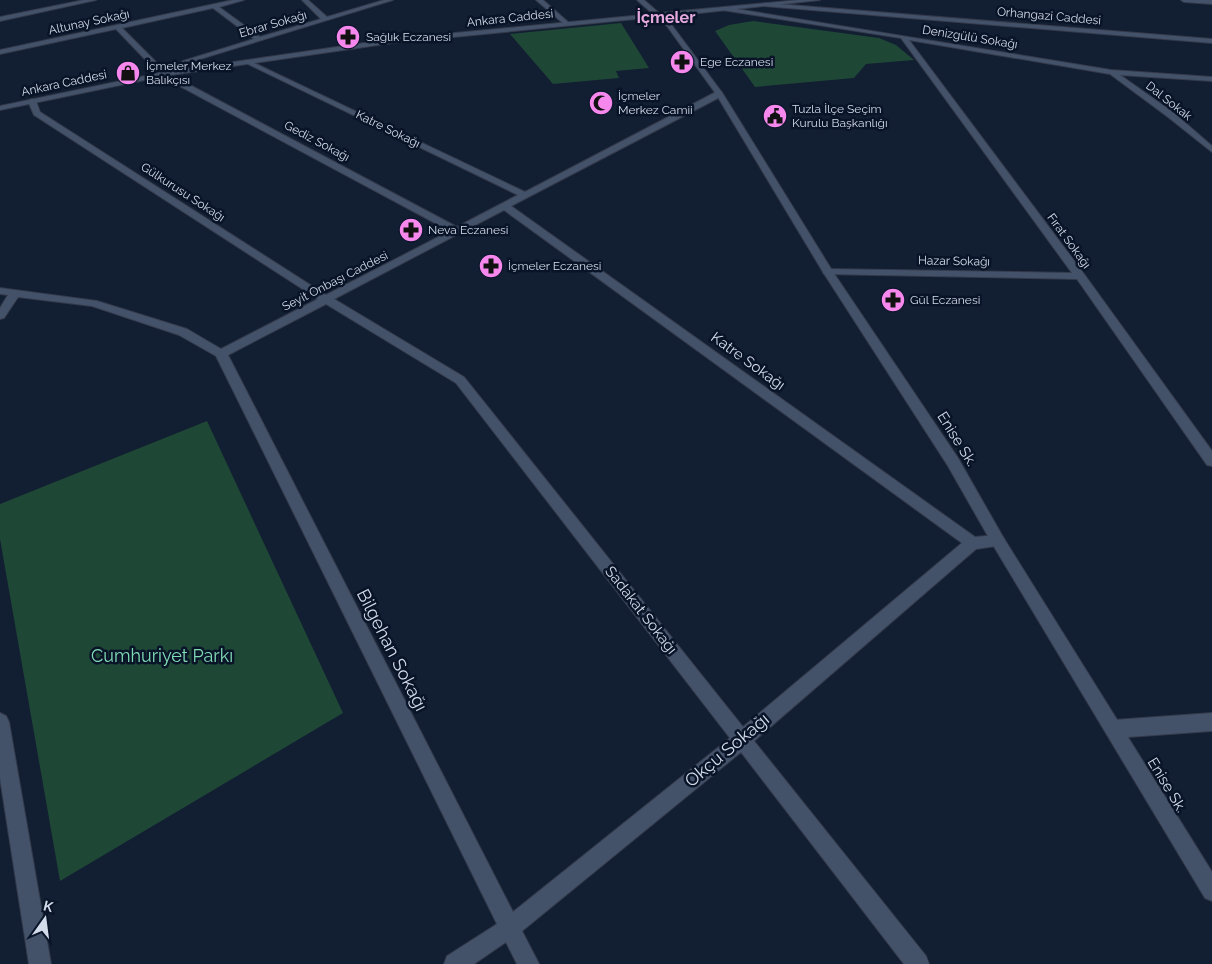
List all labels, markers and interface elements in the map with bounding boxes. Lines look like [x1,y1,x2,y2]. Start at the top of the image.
street label: Orhangazi Caddesi [996,4,1102,28]
street label: Ankara Caddesi [466,6,554,30]
street label: Altunay Sokağı [47,7,131,37]
district label: İçmeler [637,7,695,27]
street label: Ebrar Sokağı [238,8,308,40]
street label: Denizgülü Sokağı [921,23,1019,51]
pharmacy icon: Sağlık Eczanesi [335,24,361,50]
place label: Sağlık Eczanesi [366,30,451,44]
pharmacy icon: Ege Eczanesi [669,49,695,75]
place label: Ege Eczanesi [700,55,773,69]
place label: İçmeler Merkez Balıkçısı [146,59,232,87]
shop icon: İçmeler Merkez Balıkçısı [115,60,141,86]
street label: Ankara Caddesi [20,67,108,99]
street label: Dal Sokak [1143,79,1195,124]
place label: İçmeler Merkez Camii [618,89,693,117]
mosque icon: İçmeler Merkez Camii [588,90,614,116]
place label: Tuzla İlçe Seçim Kurulu Başkanlığı [792,102,888,130]
public building icon: Tuzla İlçe Seçim Kurulu Başkanlığı [762,103,788,129]
street label: Katre Sokağı [354,107,422,151]
street label: Gediz Sokağı [282,118,352,164]
street label: Gülkurusu Sokağı [138,160,228,224]
street label: Fırat Sokağı [1044,211,1094,271]
pharmacy icon: Neva Eczanesi [398,217,424,243]
place label: Neva Eczanesi [428,223,509,237]
street label: Seyit Onbaşı Caddesi [280,248,390,314]
pharmacy icon: İçmeler Eczanesi [478,253,504,279]
street label: Hazar Sokağı [918,253,990,269]
place label: İçmeler Eczanesi [508,259,601,273]
pharmacy icon: Gül Eczanesi [880,287,906,313]
place label: Gül Eczanesi [910,293,980,307]
street label: Katre Sokağı [707,328,789,394]
street label: Enise Sk. [933,408,981,470]
street label: Sadakat Sokağı [601,563,681,657]
street label: Bilgehan Sokağı [353,585,432,714]
park label: Cumhuriyet Parkı [91,645,233,666]
street label: Okçu Sokağı [680,708,773,791]
street label: Enise Sk. [1144,754,1190,816]
north arrow [20,894,70,944]
text: K [42,897,55,915]

